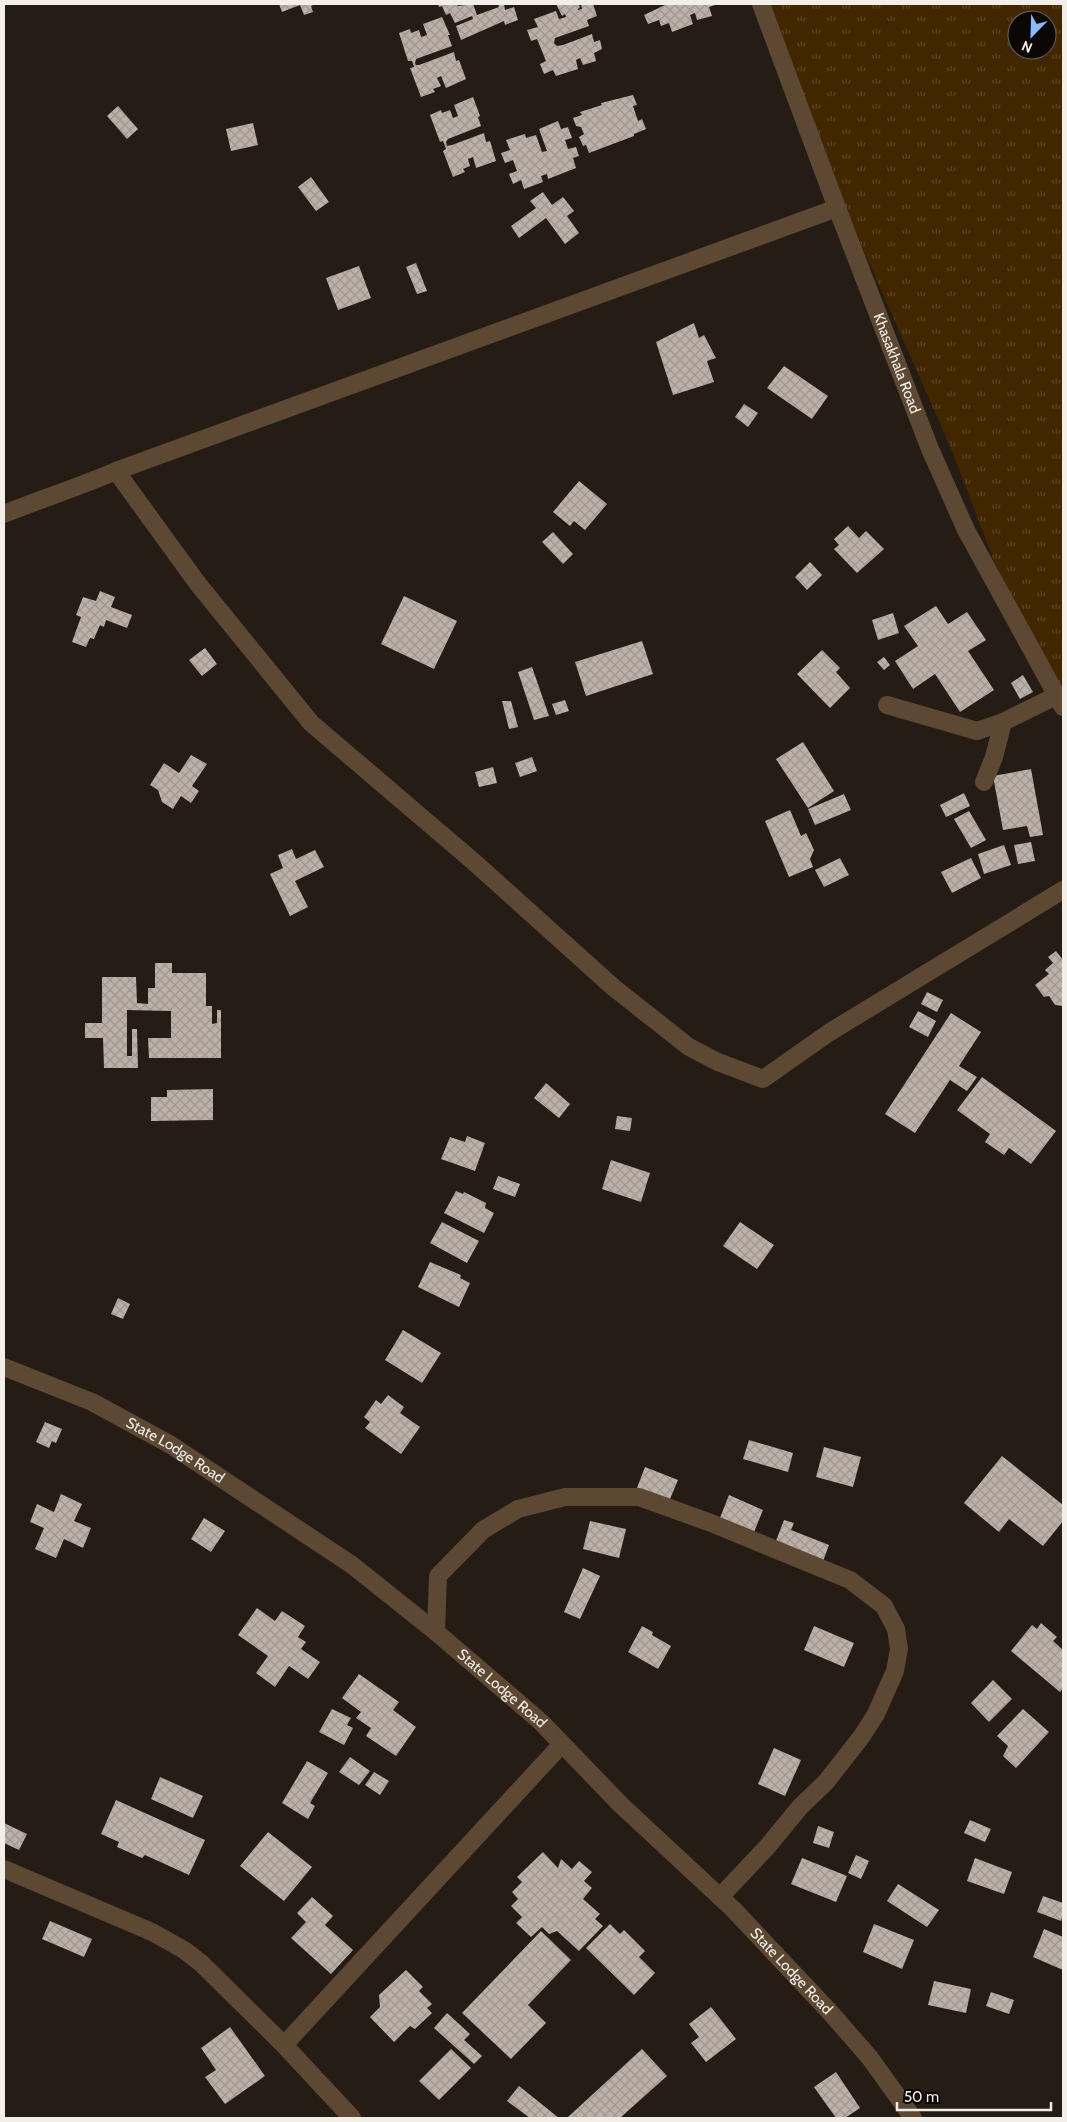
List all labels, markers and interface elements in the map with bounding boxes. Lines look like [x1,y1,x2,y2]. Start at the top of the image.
north arrow [1007,10,1057,60]
text: N [1019,37,1035,57]
street label: Khasakhala Road [869,310,924,416]
street label: State Lodge Road [123,1413,228,1487]
street label: State Lodge Road [454,1645,550,1731]
street label: State Lodge Road [747,1924,836,2018]
scale bar [897,2080,1051,2112]
text: 50 m [904,2088,939,2106]

